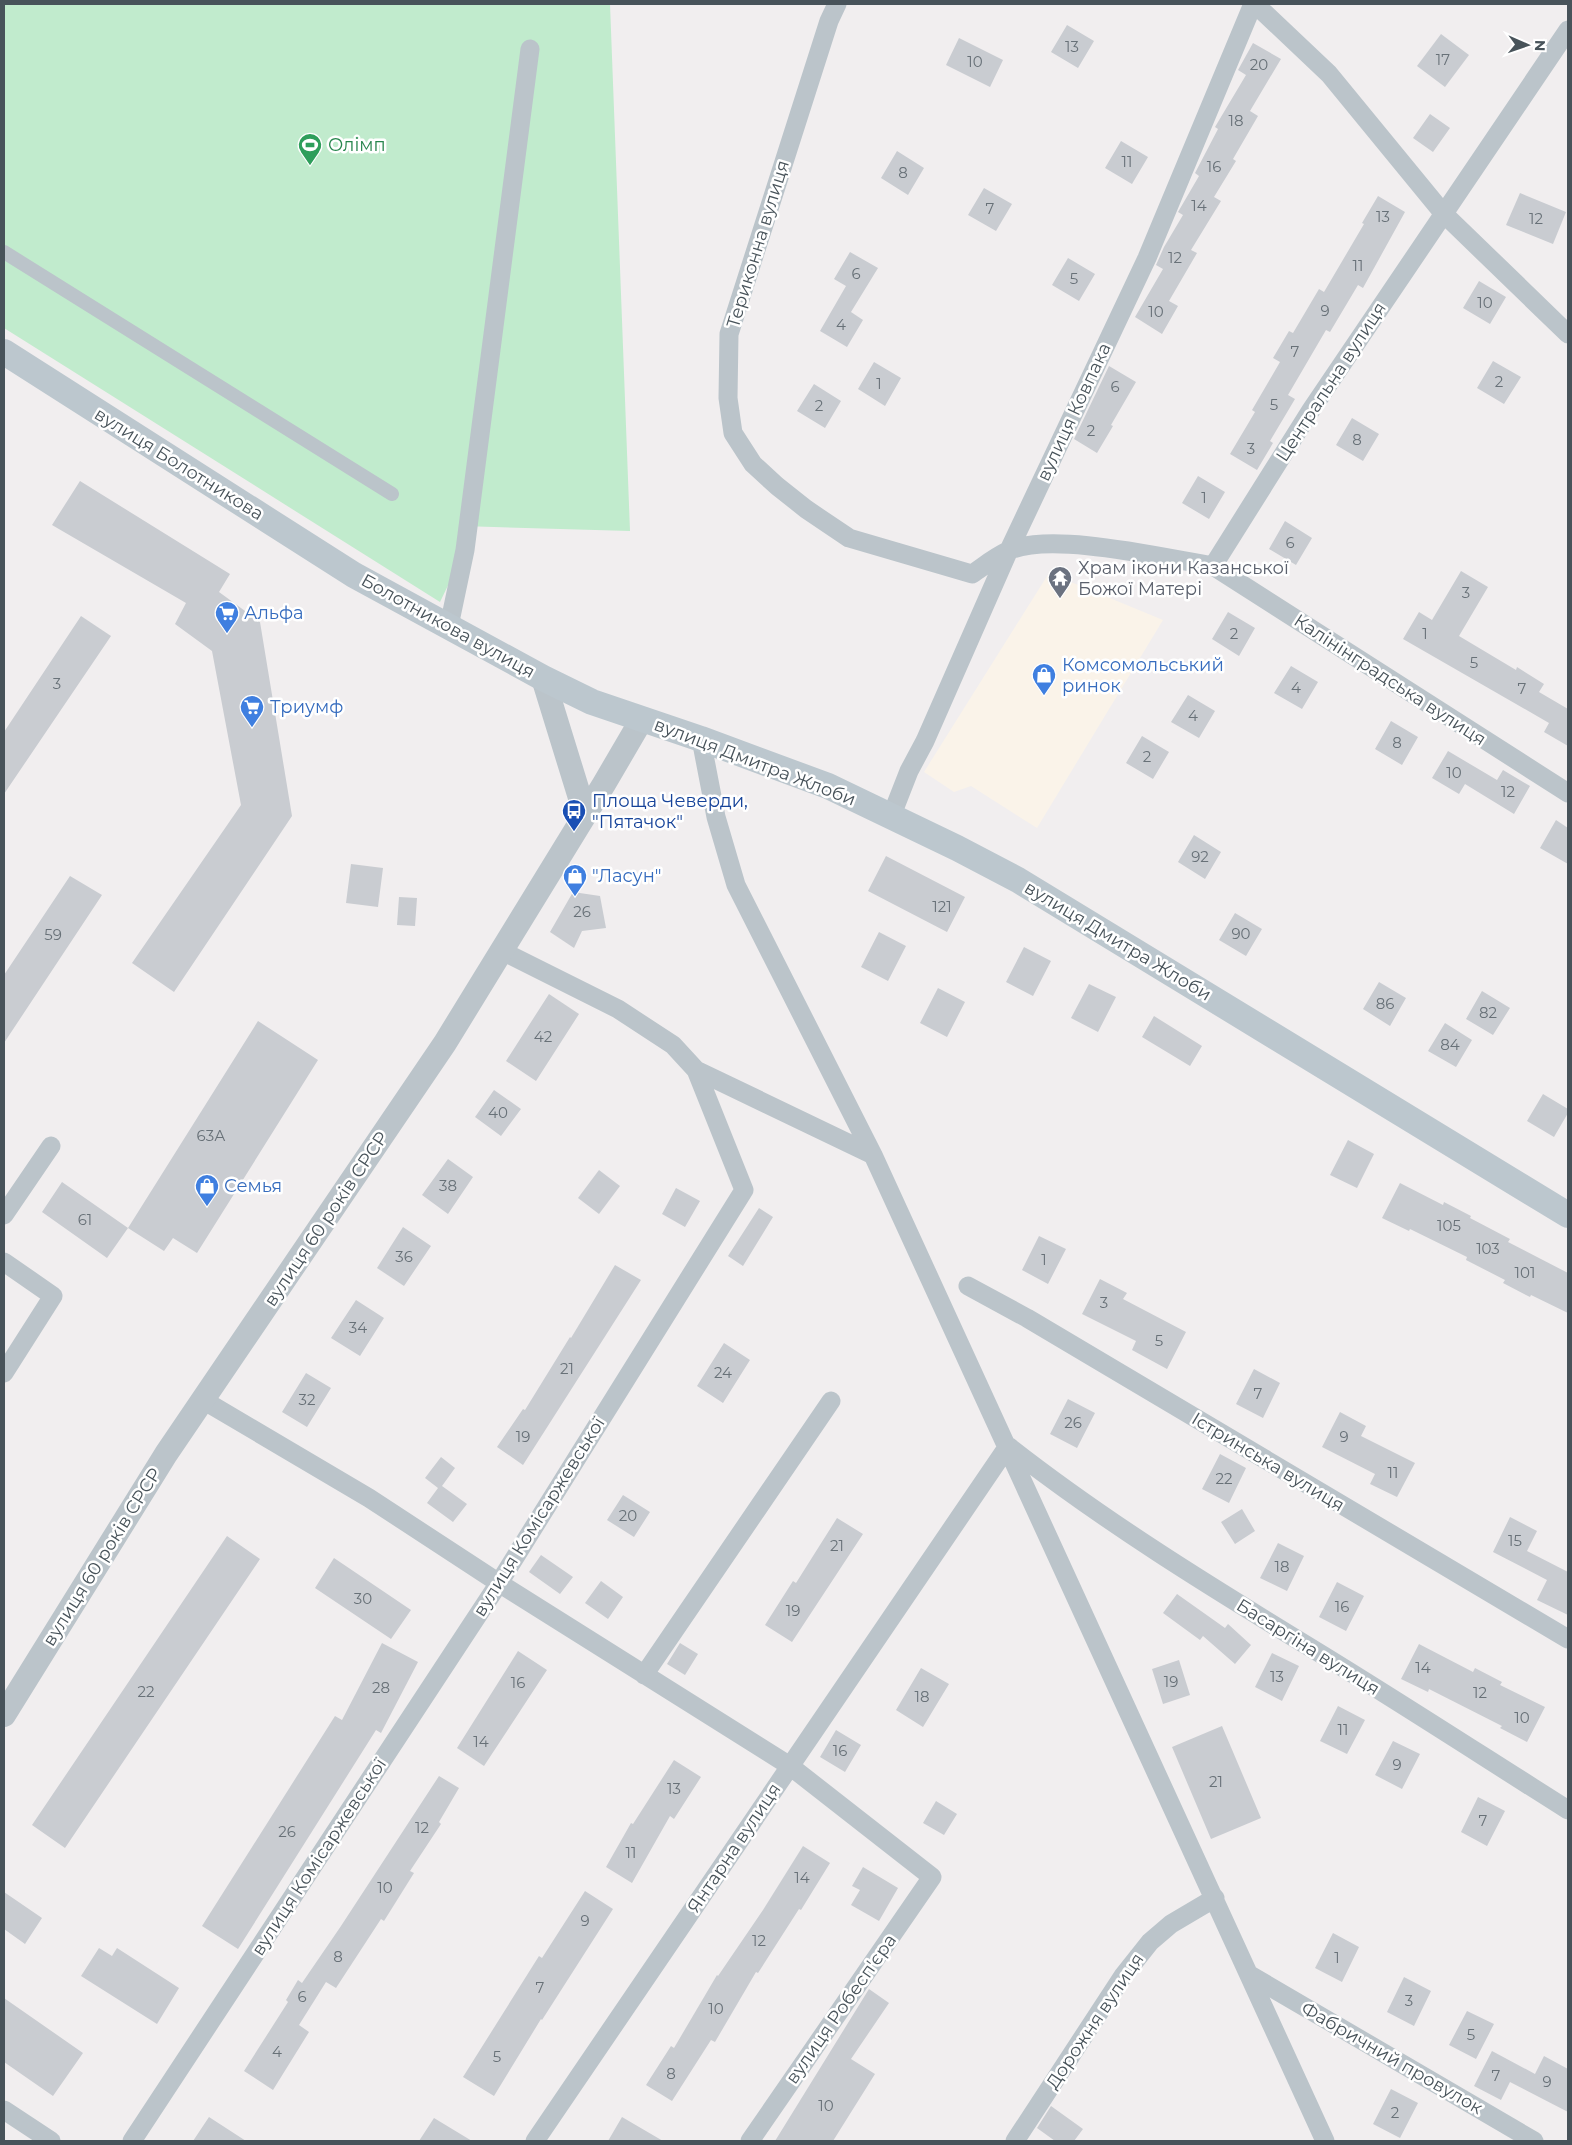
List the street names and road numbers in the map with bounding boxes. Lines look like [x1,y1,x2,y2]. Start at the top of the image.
street label: Териконна вулиця [722,158,794,330]
street label: Центральна вулиця [1271,298,1391,466]
street label: вулиця Ковпака [1032,339,1116,485]
street label: вулиця Болотникова [90,403,268,525]
street label: Болотникова вулиця [357,569,539,683]
street label: Калінінградська вулиця [1290,610,1490,750]
street label: вулиця Дмитра Жлоби [651,713,859,811]
street label: вулиця Дмитра Жлоби [1021,876,1215,1006]
street label: вулиця 60 років СРСР [259,1127,393,1311]
street label: Істринська вулиця [1188,1408,1348,1516]
street label: вулиця Комісаржевської [468,1413,610,1621]
street label: вулиця 60 років СРСР [38,1464,166,1650]
street label: Басаргіна вулиця [1232,1594,1384,1700]
street label: вулиця Комісаржевської [247,1754,391,1960]
street label: Янтарна вулиця [682,1779,786,1917]
street label: вулиця Робесп'єра [781,1930,901,2088]
street label: Дорожня вулиця [1041,1949,1149,2093]
street label: Фабричний провулок [1297,1997,1487,2119]

